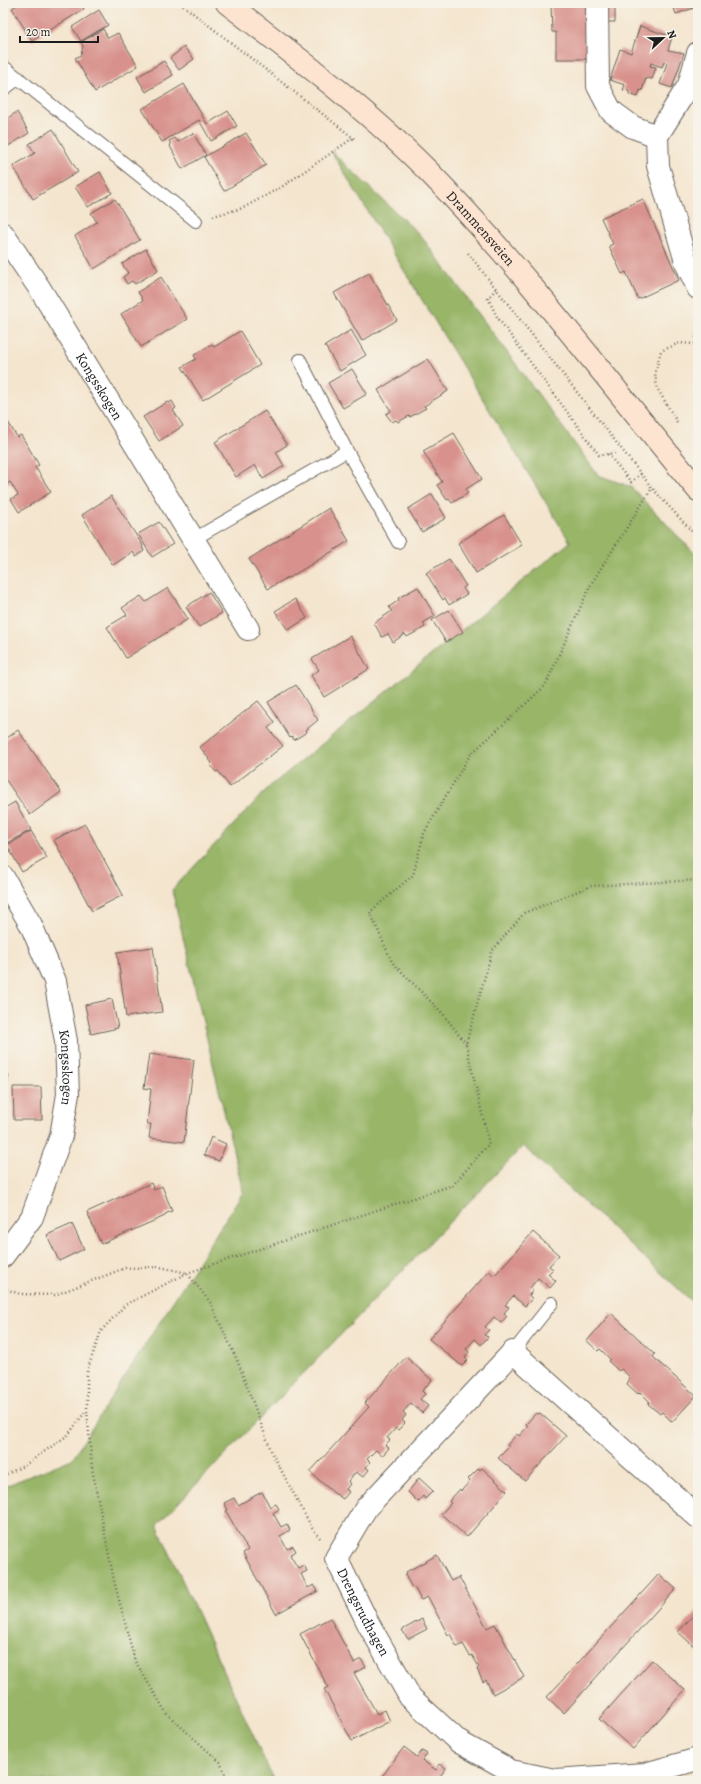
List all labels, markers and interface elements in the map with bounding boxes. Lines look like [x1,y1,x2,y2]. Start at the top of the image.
scale bar [20,18,98,44]
north arrow [643,18,683,58]
text: 20 m [26,24,50,40]
text: N [663,28,680,41]
street label: Drammensveien [442,187,519,270]
street label: Kongsskogen [71,349,127,424]
street label: Kongsskogen [54,1028,77,1107]
street label: Drengsrudhagen [332,1565,394,1660]

